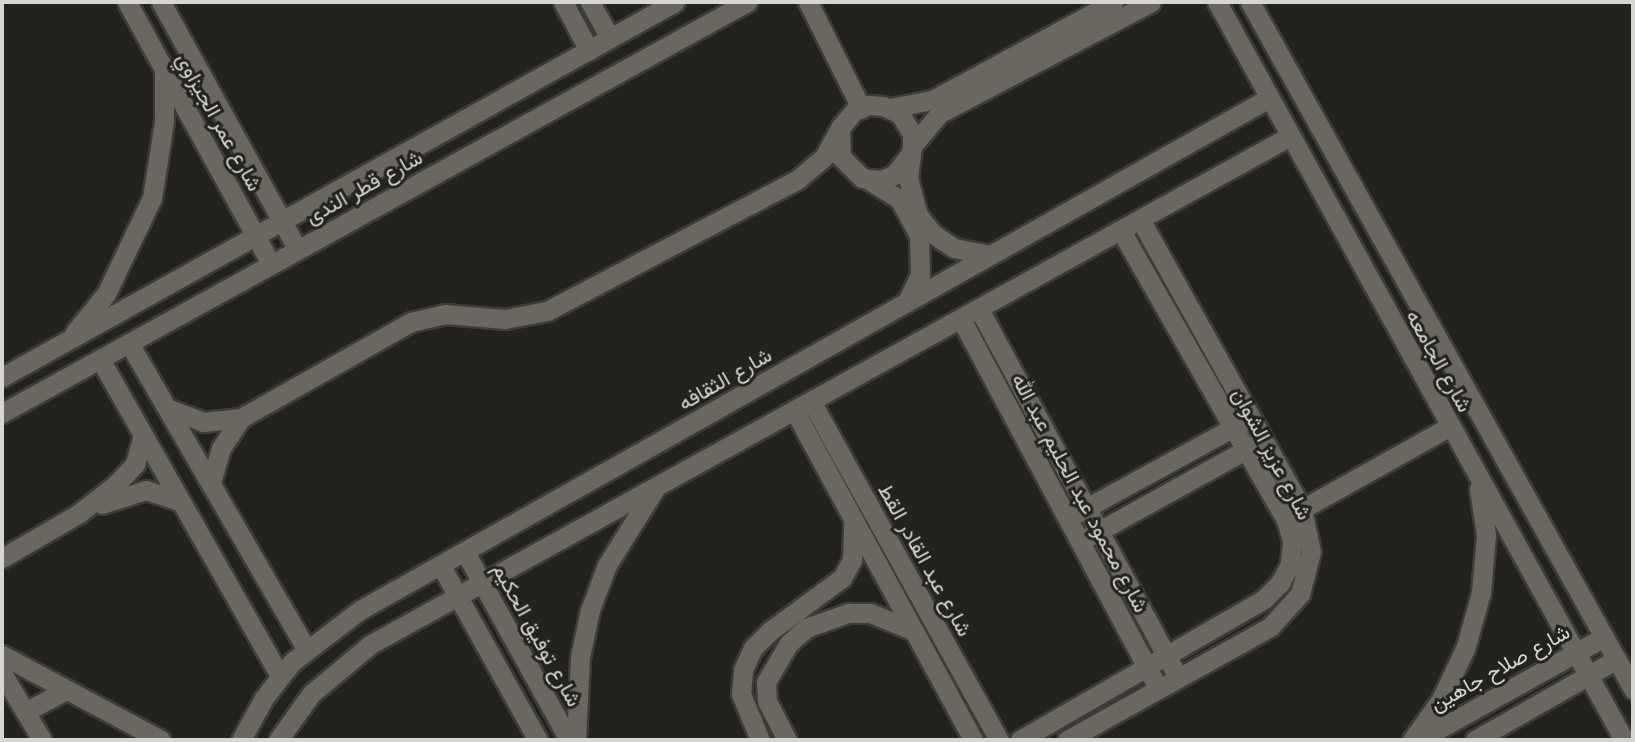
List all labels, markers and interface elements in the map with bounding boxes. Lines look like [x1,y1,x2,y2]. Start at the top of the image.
street label: شارع عمر الجيزاوي [171,48,267,196]
street label: شارع قطر الندى [301,144,427,230]
street label: شارع الجامعه [1401,305,1477,417]
street label: شارع الثقافه [674,342,776,416]
street label: شارع محمود عبد الحليم عبد الله [1006,369,1154,617]
street label: شارع عزيز الشوان [1227,384,1317,524]
street label: شارع عبد القادر القط [873,479,977,641]
street label: شارع توفيق الحكيم [487,559,587,711]
street label: شارع صلاح جاهين [1426,619,1574,717]

